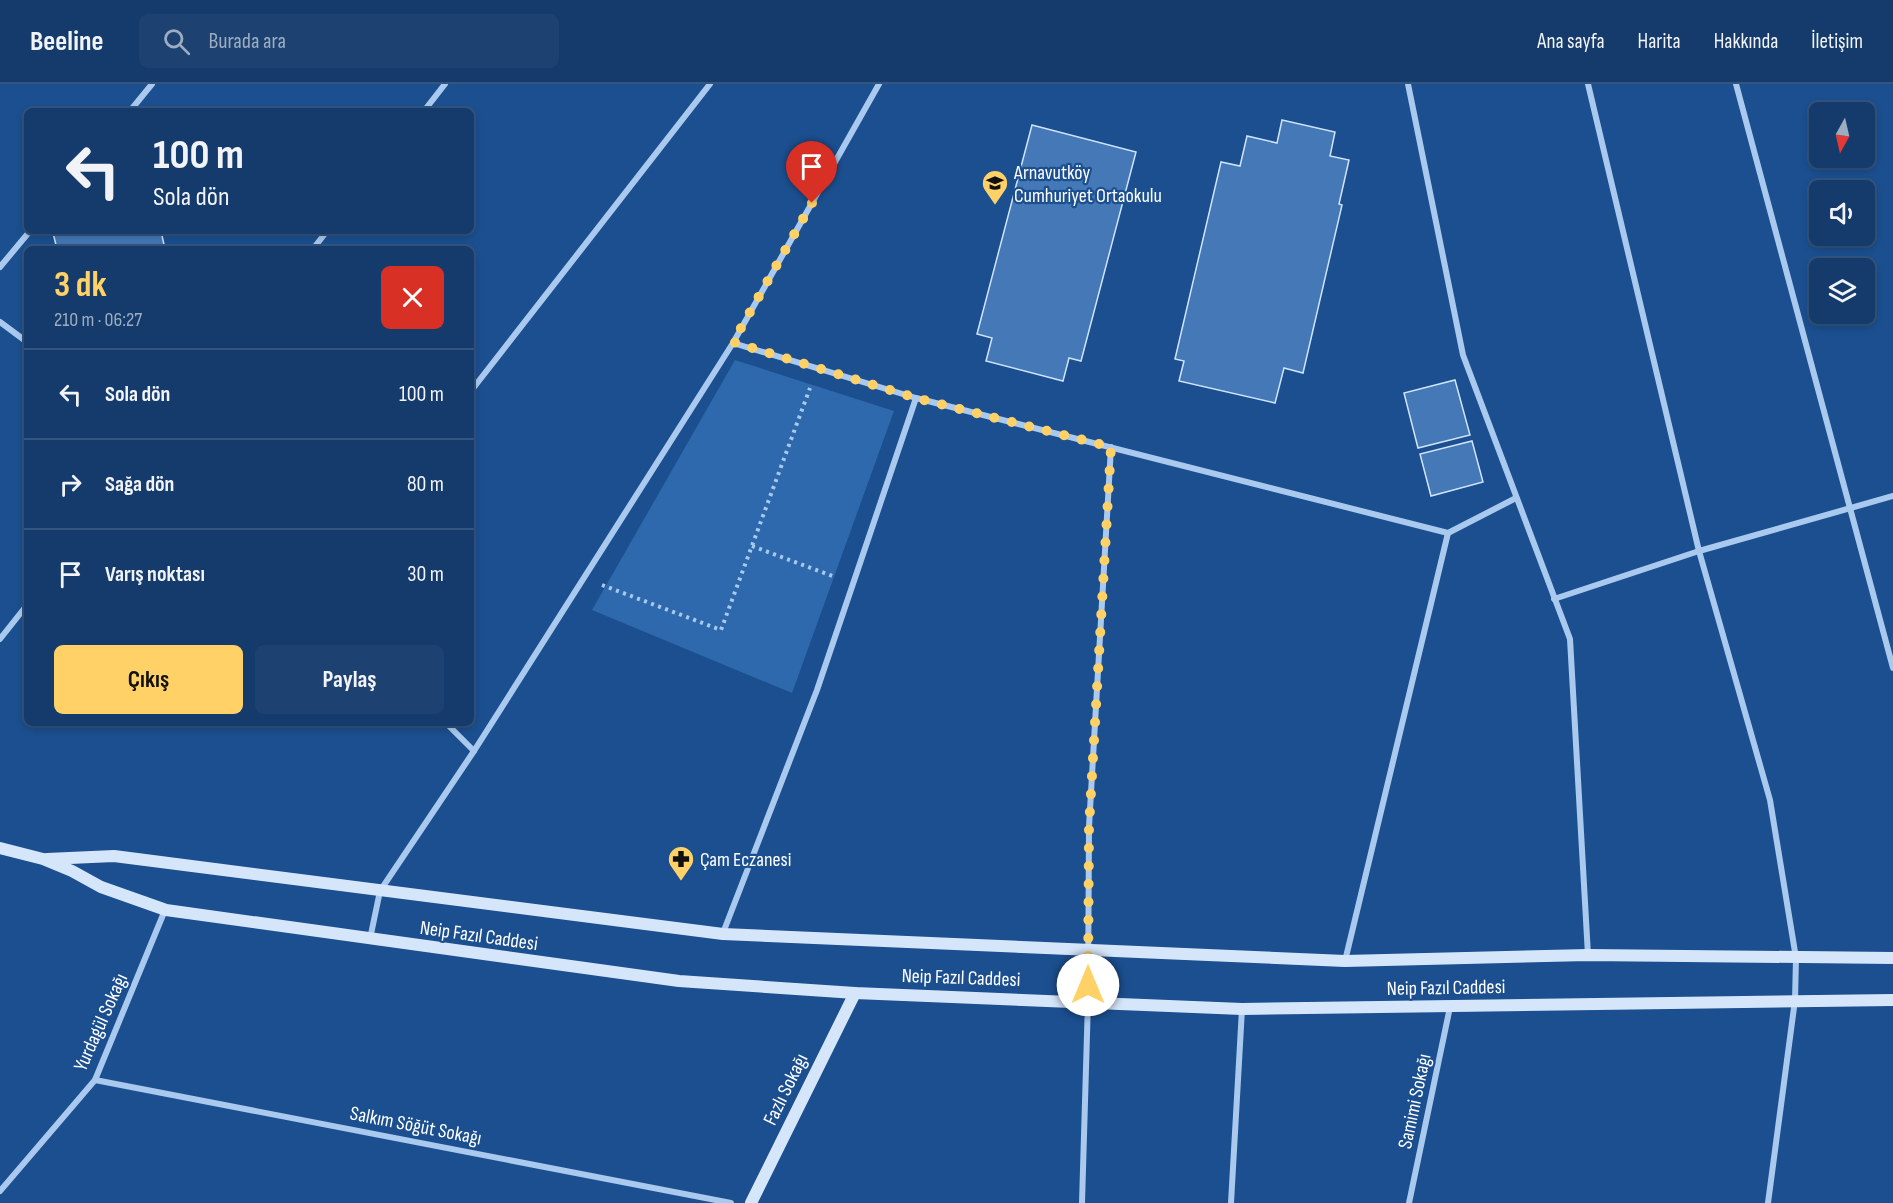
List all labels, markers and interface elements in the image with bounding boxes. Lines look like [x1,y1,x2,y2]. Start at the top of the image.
search box [139,14,559,68]
text: Beeline [30,25,103,58]
icon: search [160,25,193,58]
text: Burada ara [208,28,286,55]
text: Ana sayfa [1537,29,1605,54]
text: Harita [1638,29,1681,54]
text: Hakkında [1714,29,1778,54]
text: İletişim [1811,29,1863,54]
north arrow [1809,102,1875,168]
map controls [1809,102,1875,324]
text: 100 m [153,130,244,181]
icon: left [54,132,132,210]
pin [786,141,837,203]
icon: arrive [795,150,828,183]
place label: Arnavutköy Cumhuriyet Ortaokulu [1013,161,1162,208]
school or university icon: Arnavutköy Cumhuriyet Ortaokulu [980,168,1010,206]
button: sound [1809,180,1875,246]
text: Sola dön [153,181,230,213]
button: layers [1809,258,1875,324]
text: 3 dk [54,264,107,307]
button: close [381,266,444,329]
text: 210 m · 06:27 [54,308,142,332]
icon: left [54,378,87,411]
text: Sola dön [105,381,170,408]
text: 100 m [399,381,444,408]
icon: right [54,468,87,501]
text: Sağa dön [105,471,174,498]
text: 80 m [407,471,444,498]
icon: arrive [54,558,87,591]
text: Varış noktası [105,561,205,588]
text: 30 m [407,561,444,588]
button: Çıkış [54,645,243,714]
button: Paylaş [255,645,444,714]
pharmacy icon: Çam Eczanesi [666,844,696,882]
place label: Çam Eczanesi [700,848,791,872]
street label: Neip Fazıl Caddesi [418,916,539,956]
position arrow [1056,953,1120,1017]
street label: Neip Fazıl Caddesi [901,964,1021,992]
street label: Yurdagül Sokağı [69,970,133,1075]
street label: Neip Fazıl Caddesi [1386,975,1506,1001]
street label: Fazlı Sokağı [758,1050,813,1129]
street label: Samimi Sokağı [1393,1052,1437,1151]
street label: Salkım Söğüt Sokağı [348,1101,484,1151]

